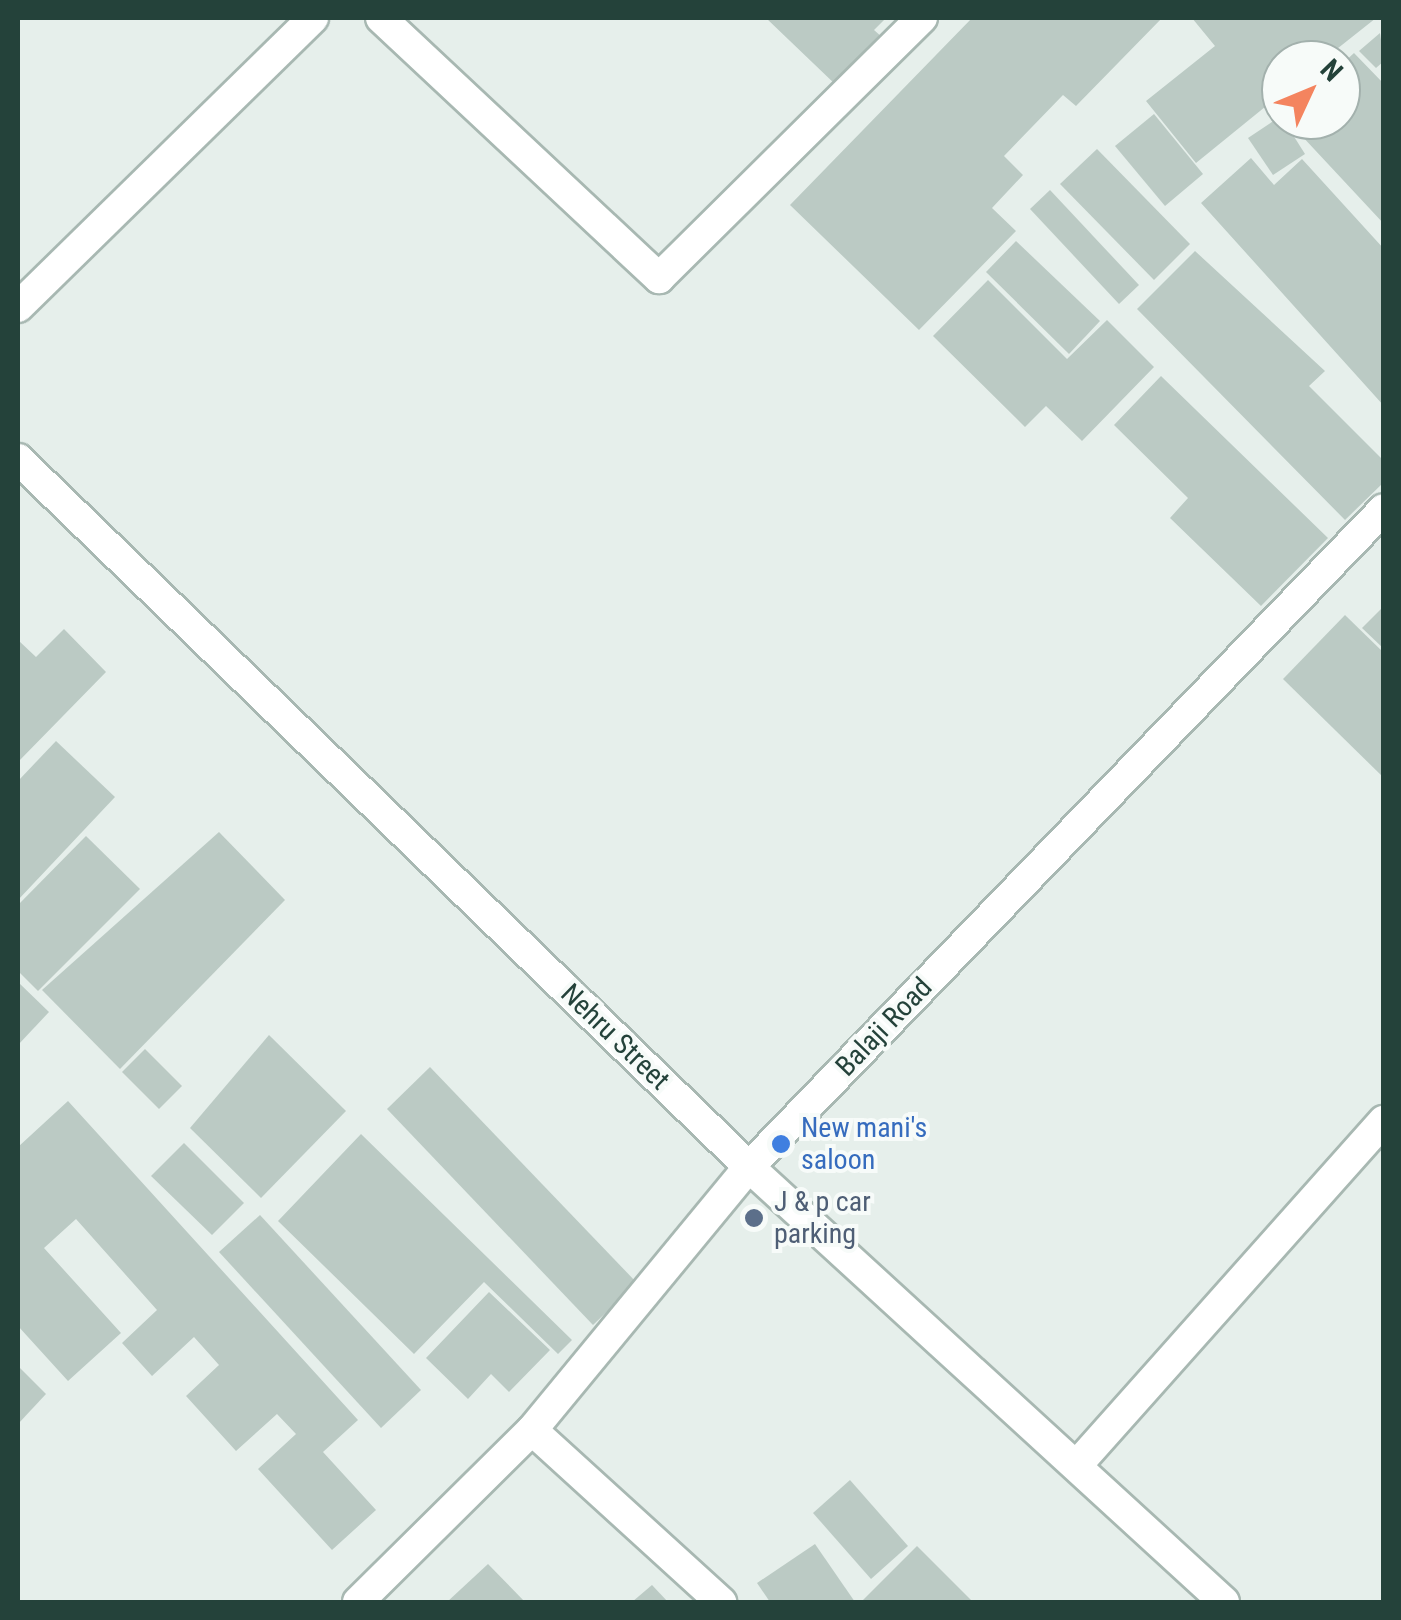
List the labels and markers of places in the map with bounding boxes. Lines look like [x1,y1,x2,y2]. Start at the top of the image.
place label: New mani's saloon [801,1111,927,1177]
marker: New mani's saloon [770,1133,792,1155]
place label: J & p car parking [774,1185,871,1251]
marker: J & p car parking [743,1207,765,1229]

